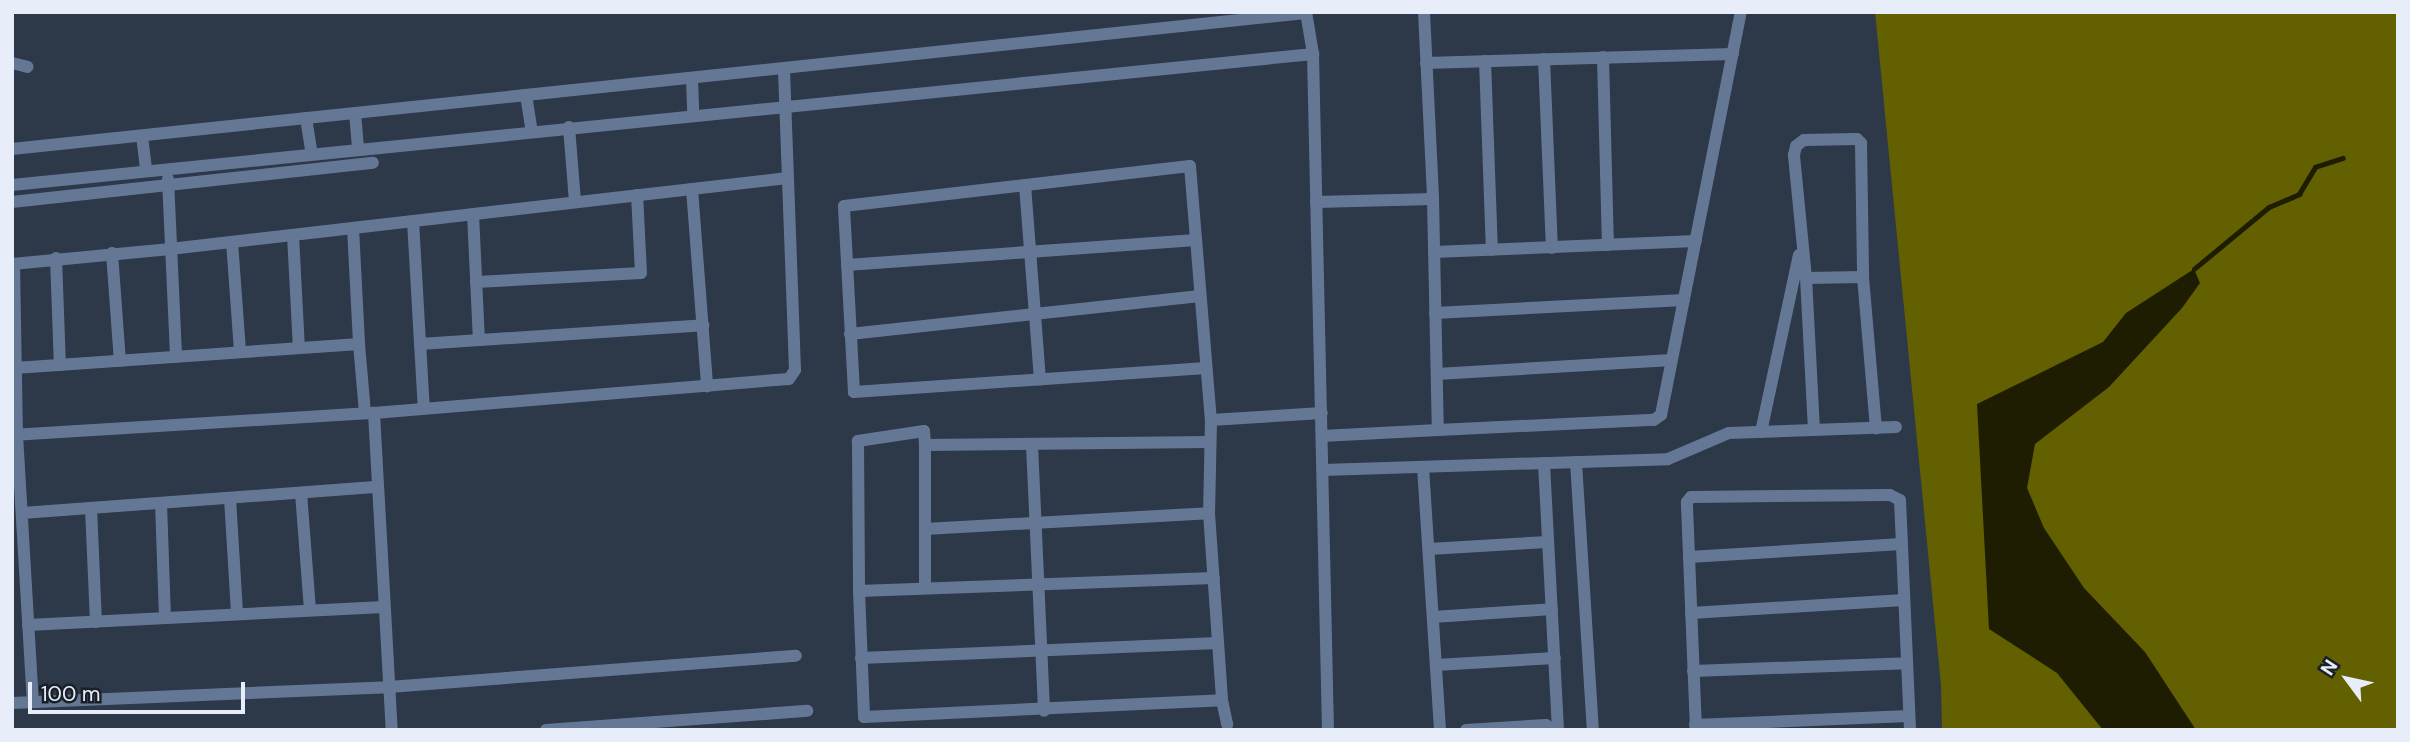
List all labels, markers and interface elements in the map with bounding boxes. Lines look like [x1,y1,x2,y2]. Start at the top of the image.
north arrow [2312,644,2382,714]
text: N [2315,655,2343,680]
scale bar [32,668,248,712]
text: 100 m [41,680,101,708]

